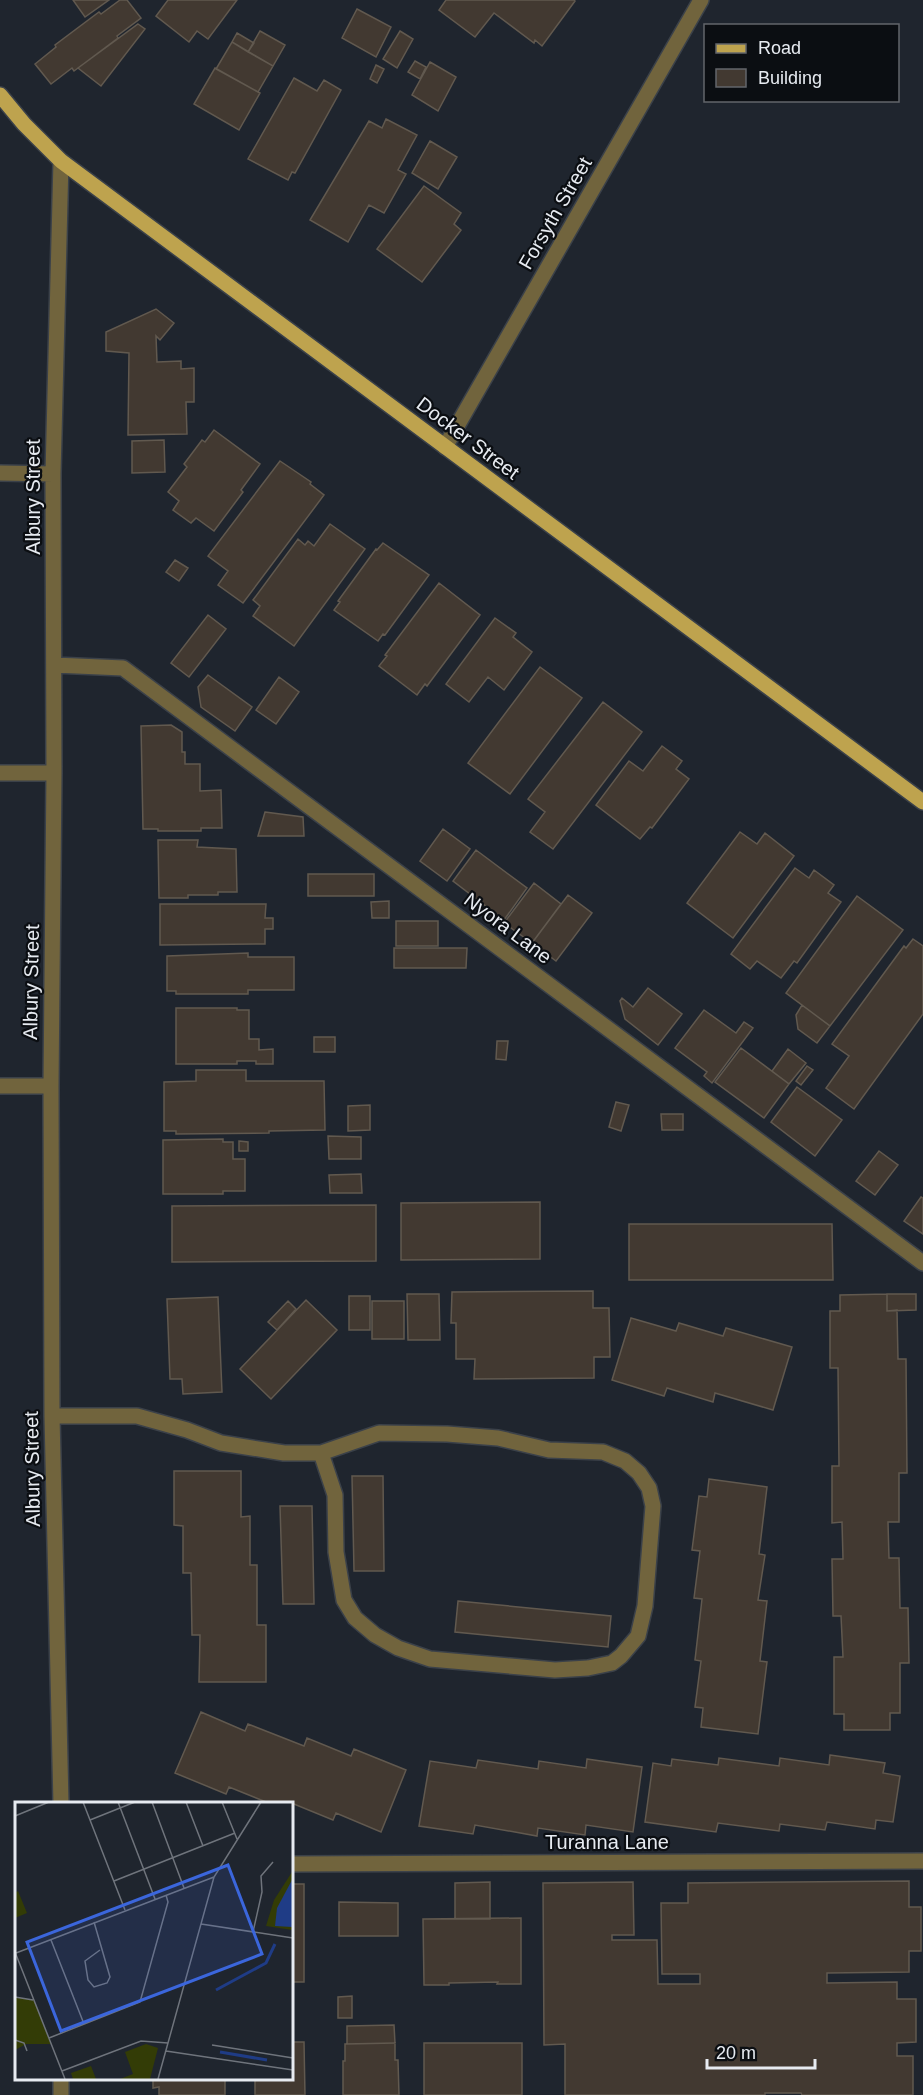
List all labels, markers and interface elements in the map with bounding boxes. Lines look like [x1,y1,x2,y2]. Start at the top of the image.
legend [704,24,899,102]
text: Road [758,38,801,58]
text: Building [758,68,822,88]
street label: Forsyth Street [514,153,596,273]
street label: Docker Street [413,392,524,484]
street label: Albury Street [22,439,44,555]
street label: Nyora Lane [460,888,556,968]
street label: Albury Street [19,924,43,1040]
street label: Albury Street [20,1411,44,1527]
inset map [15,1802,292,2080]
street label: Turanna Lane [545,1831,669,1853]
scale bar [707,2032,815,2070]
text: 20 m [716,2043,756,2063]

